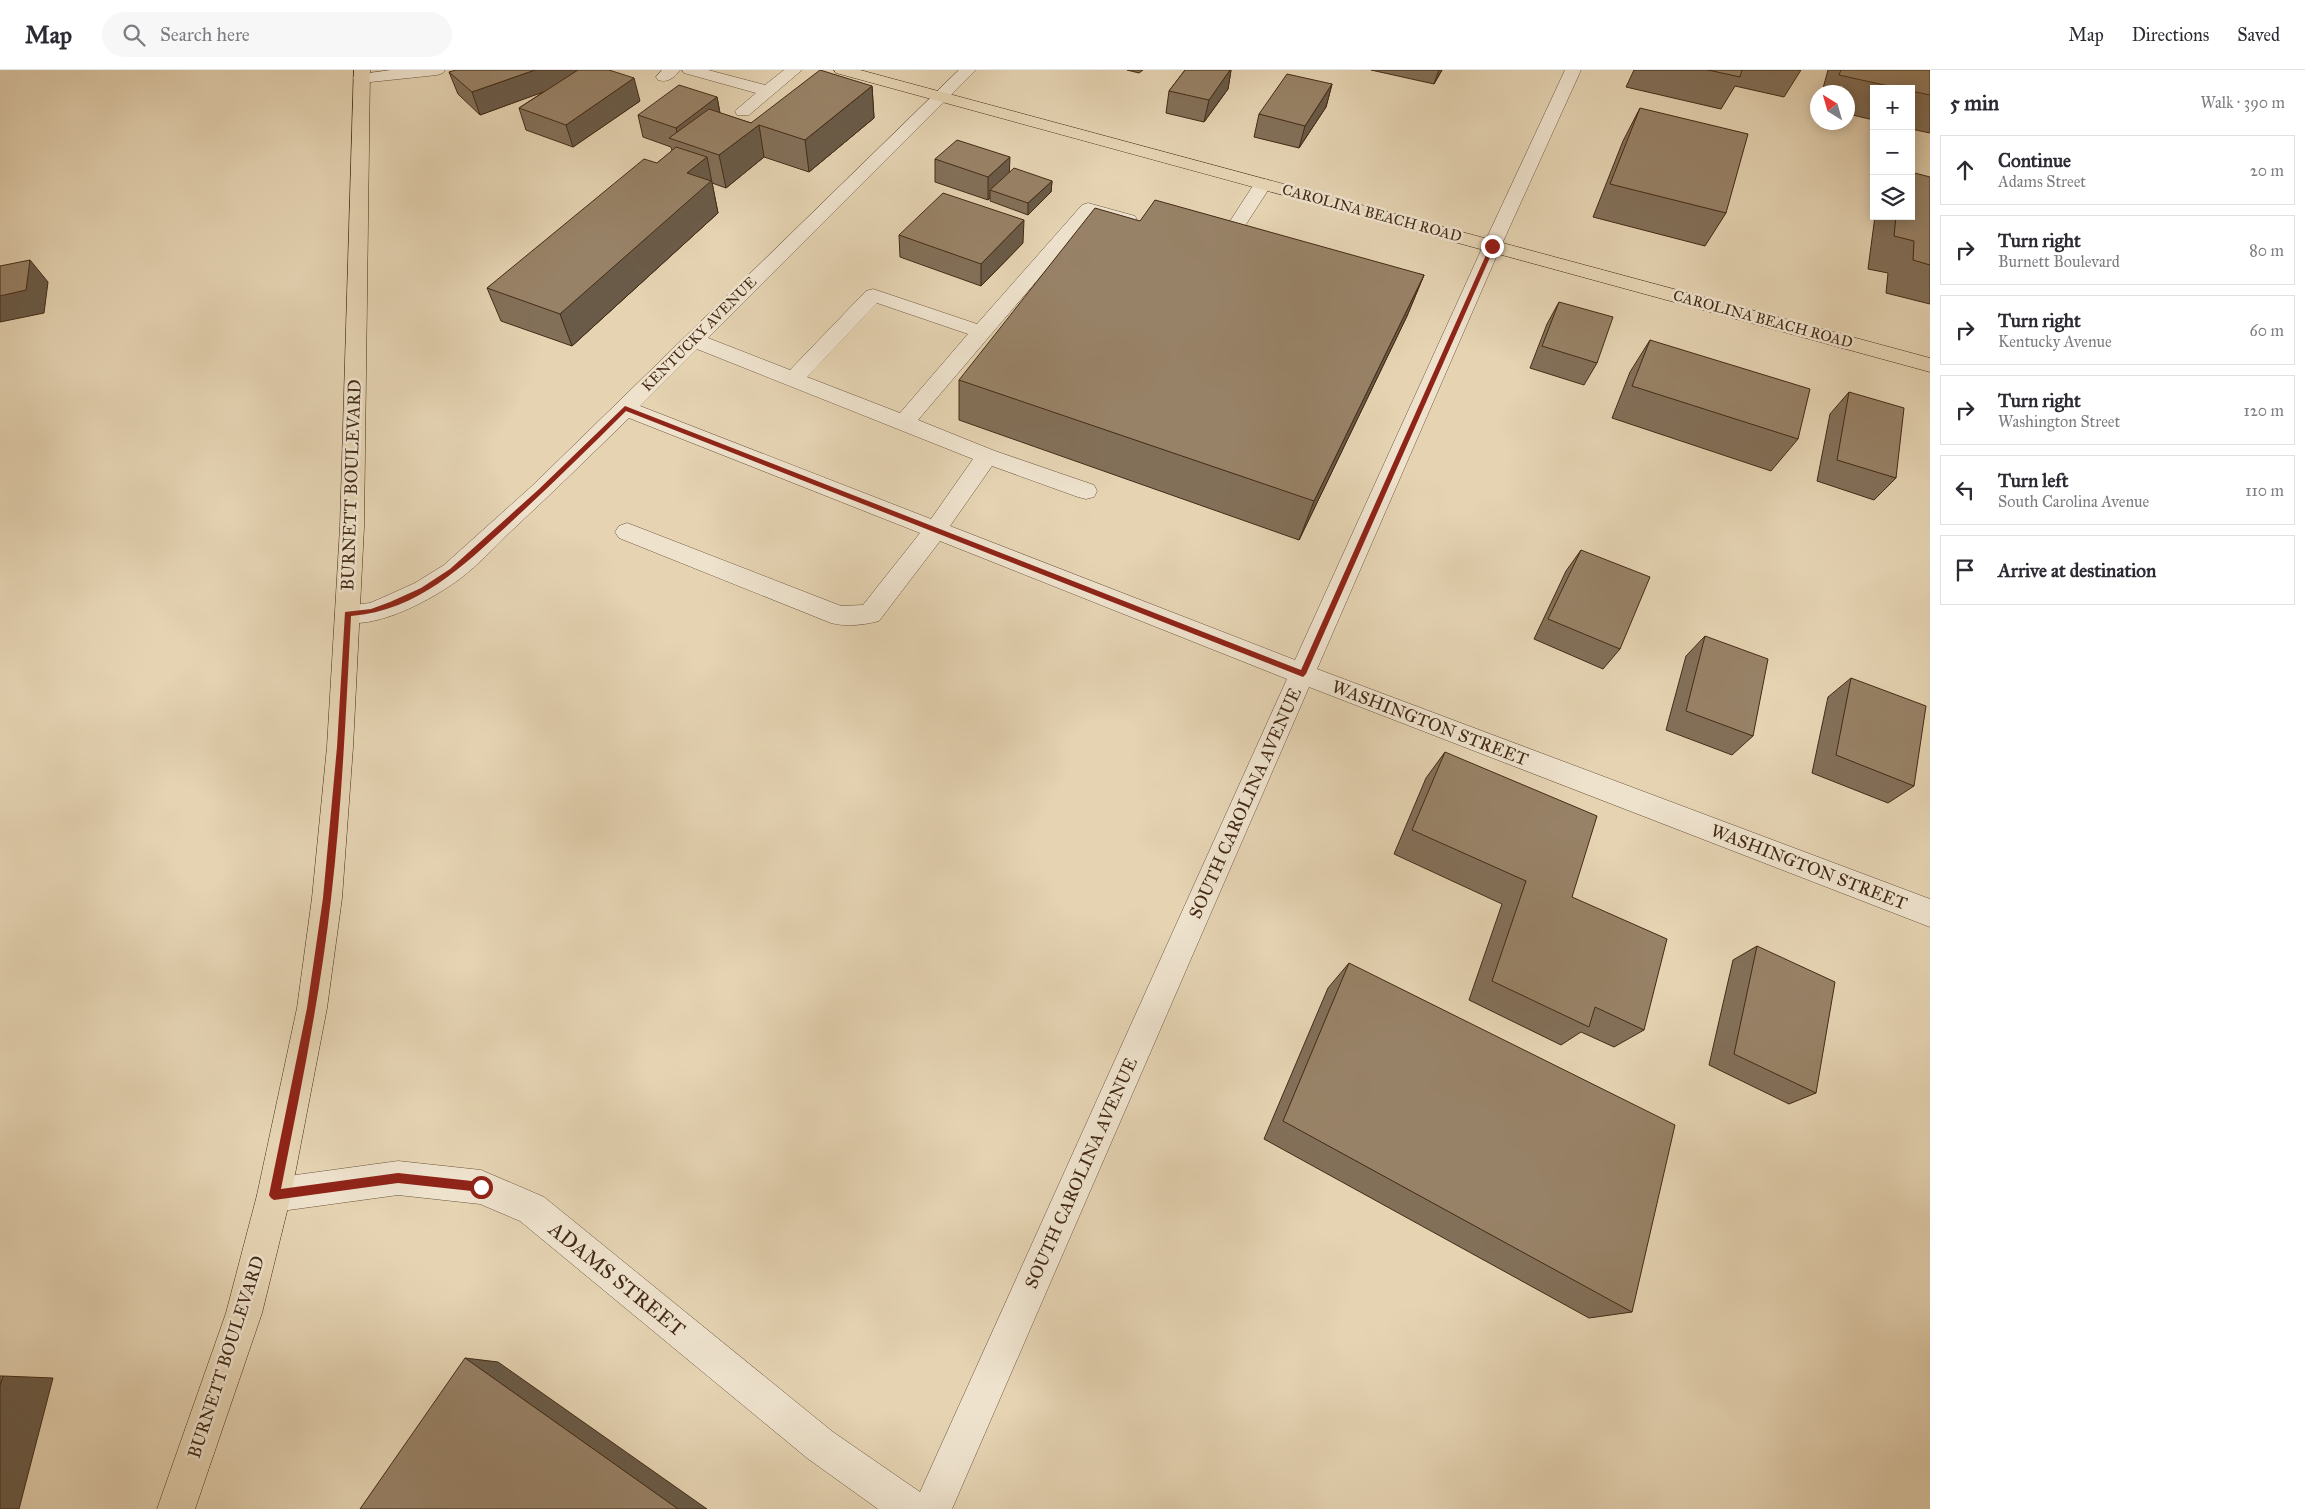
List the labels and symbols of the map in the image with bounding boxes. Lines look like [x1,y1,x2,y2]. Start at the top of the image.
north arrow [1810,85,1855,130]
street label: CAROLINA BEACH ROAD [1280,180,1464,246]
route end [1481,235,1504,258]
street label: KENTUCKY AVENUE [638,273,760,395]
street label: CAROLINA BEACH ROAD [1671,286,1855,352]
street label: BURNETT BOULEVARD [336,379,366,591]
street label: WASHINGTON STREET [1329,675,1531,771]
street label: SOUTH CAROLINA AVENUE [1184,684,1306,922]
street label: WASHINGTON STREET [1708,819,1910,915]
street label: SOUTH CAROLINA AVENUE [1020,1054,1142,1292]
route start [470,1176,493,1199]
street label: ADAMS STREET [543,1215,691,1342]
street label: BURNETT BOULEVARD [183,1253,269,1461]

